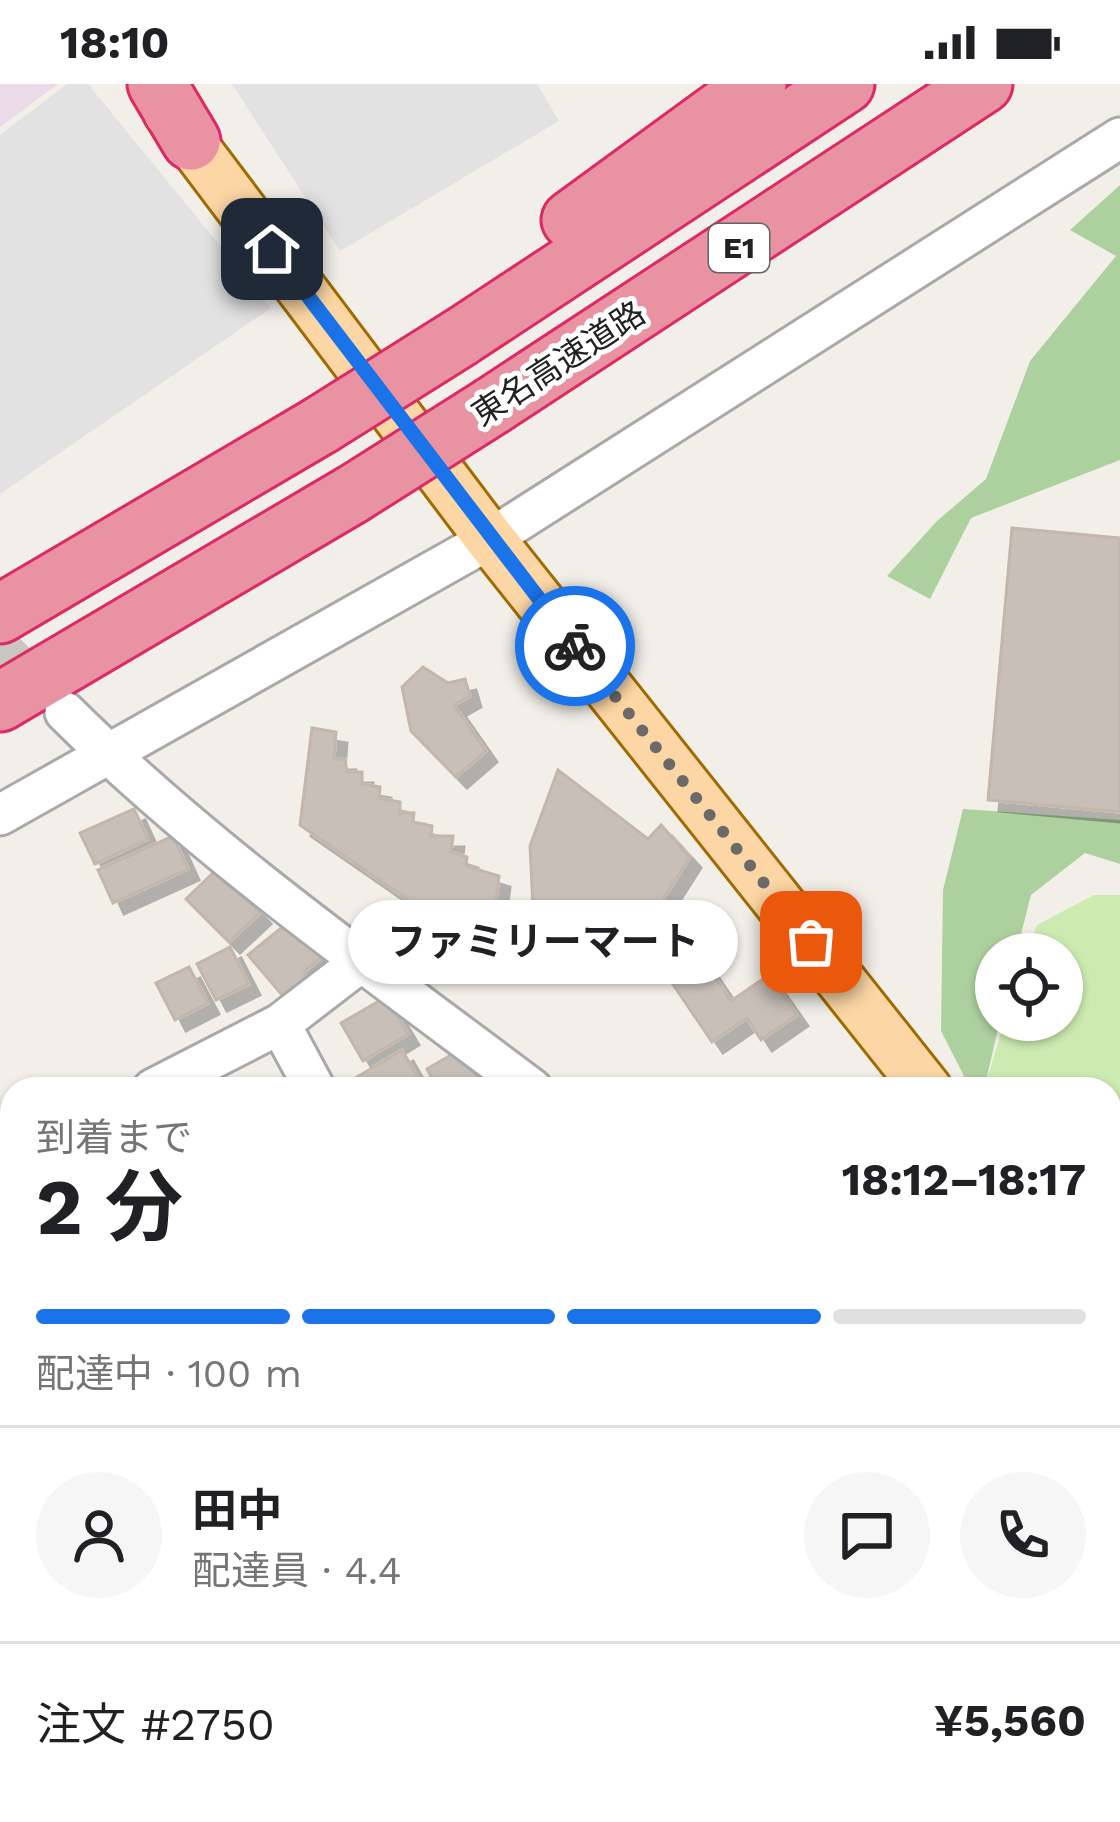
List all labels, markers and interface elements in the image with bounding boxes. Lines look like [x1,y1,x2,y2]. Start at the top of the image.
text: 18:10 [60,16,170,69]
pin [221,198,323,300]
icon: home [239,216,305,282]
road number: E1 [709,224,769,272]
street label: 東名高速道路 [465,293,652,434]
courier [515,586,635,706]
icon: bike [542,613,608,679]
pin [760,891,862,993]
callout: ファミリーマート [349,900,739,984]
icon: bag [778,909,844,975]
text: ファミリーマート [387,919,699,964]
map controls [975,933,1083,1041]
button: locate [975,933,1083,1041]
text: 到着まで [36,1115,192,1160]
text: 18:12–18:17 [842,1153,1086,1206]
text: 2 分 [36,1161,183,1253]
text: 配達中 · 100 m [36,1351,302,1396]
button: person [36,1472,162,1598]
button: chat [804,1472,930,1598]
button: phone [960,1472,1086,1598]
text: 田中 [192,1484,282,1537]
text: 配達員 · 4.4 [192,1548,402,1593]
text: ¥5,560 [934,1694,1086,1747]
text: 注文 #2750 [36,1698,275,1751]

